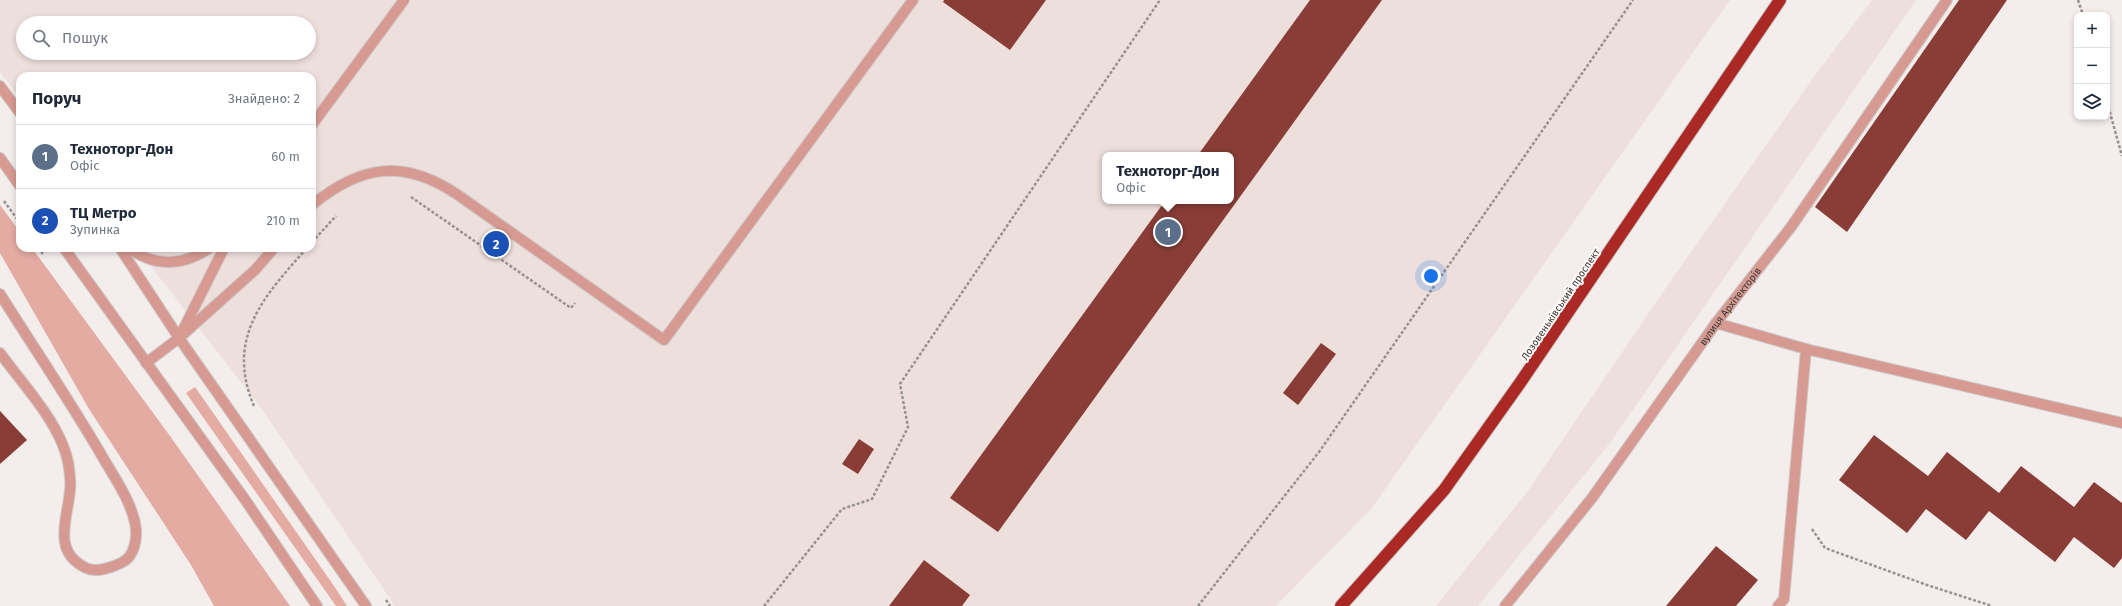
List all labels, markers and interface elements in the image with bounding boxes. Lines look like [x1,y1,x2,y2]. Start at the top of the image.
map controls [2074,12,2110,120]
button: + [2074,12,2110,48]
search box [16,16,316,60]
icon: search [30,27,52,49]
text: Пошук [62,29,108,47]
button: − [2074,48,2110,84]
button: layers [2074,84,2110,120]
text: Поруч [32,88,81,109]
text: Знайдено: 2 [228,91,300,106]
text: Техноторг-Дон [70,140,173,158]
text: 1 [42,149,48,164]
text: 60 m [271,149,300,164]
popup [1102,152,1234,204]
text: Офіс [70,158,99,173]
text: Техноторг-Дон [1116,162,1220,180]
text: Офіс [1116,180,1146,195]
text: ТЦ Метро [70,204,136,222]
text: 2 [42,213,48,228]
text: 210 m [266,213,300,228]
pin: 1 [1155,217,1181,247]
text: Зупинка [70,222,120,237]
pin: 2 [483,229,509,259]
street label: Лозовеньківський проспект [1518,246,1603,363]
street label: вулиця Архітекторів [1697,265,1764,348]
your location [1421,266,1441,286]

